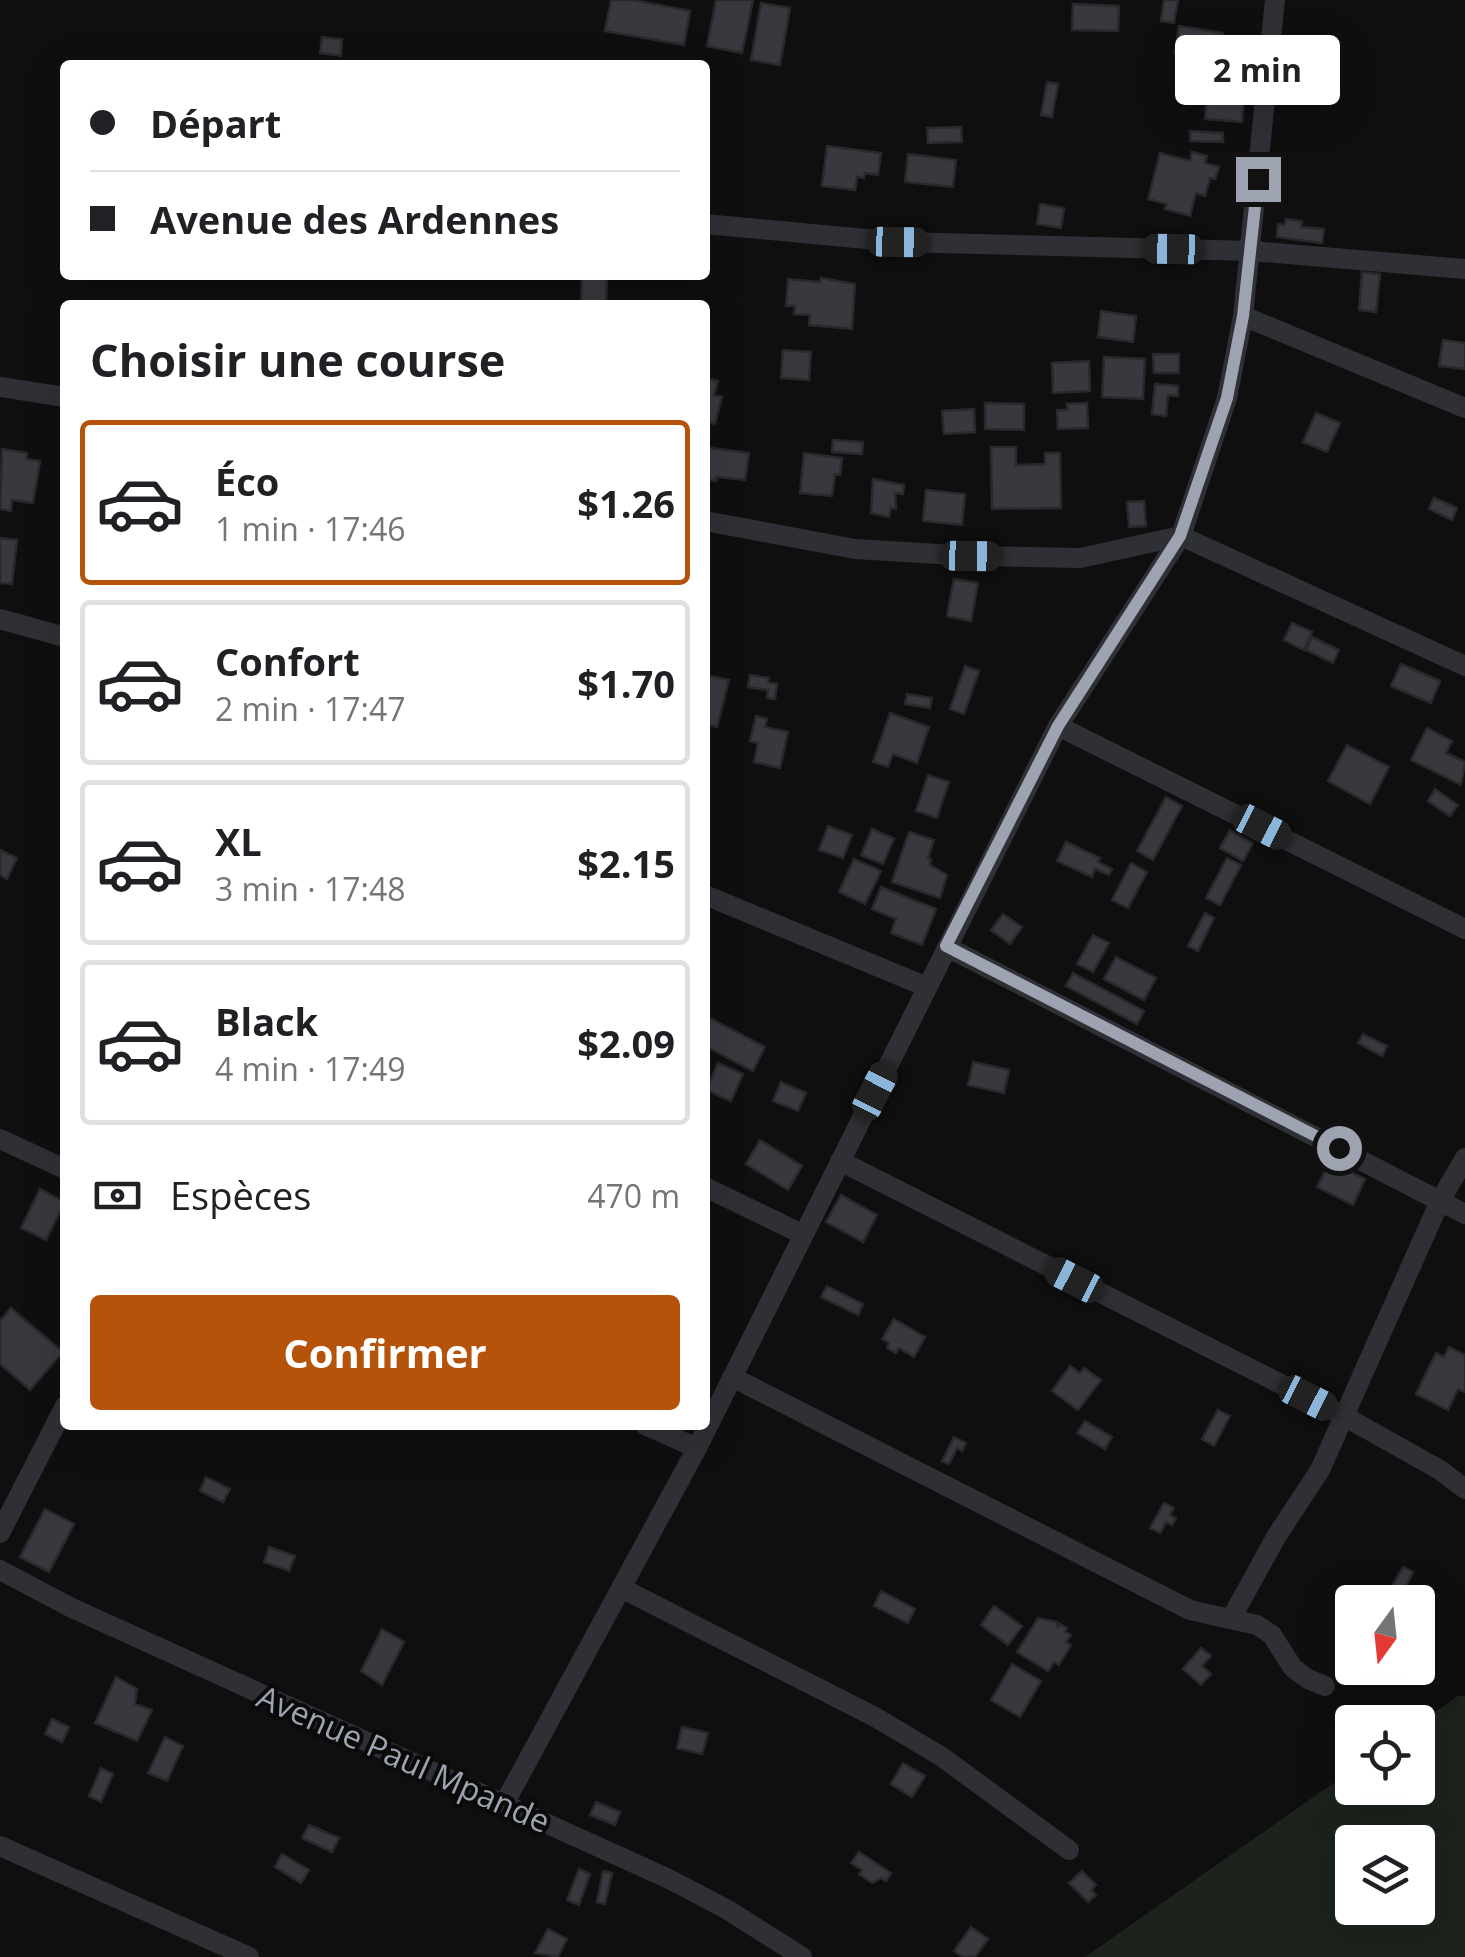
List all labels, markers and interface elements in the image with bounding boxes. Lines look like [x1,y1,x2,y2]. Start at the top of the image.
callout: 2 min [1176,34,1340,104]
text: 2 min [1213,48,1302,91]
text: Départ [150,97,281,149]
route end [1236,157,1281,202]
text: Avenue des Ardennes [150,193,559,245]
car [868,226,928,258]
car [1143,233,1203,265]
text: Choisir une course [90,329,505,390]
text: Éco [215,455,279,507]
icon: car [95,458,185,548]
text: $1.26 [577,477,675,529]
text: 1 min · 17:46 [215,507,406,550]
car [941,540,1001,572]
text: Confort [215,635,360,687]
icon: car [95,638,185,728]
text: $1.70 [577,657,675,709]
text: 2 min · 17:47 [215,687,406,730]
car [1228,800,1296,854]
text: XL [215,815,262,867]
icon: car [95,818,185,908]
text: $2.15 [577,837,675,889]
text: 3 min · 17:48 [215,867,406,910]
text: Black [215,995,318,1047]
icon: car [95,998,185,1088]
text: $2.09 [577,1017,675,1069]
text: 4 min · 17:49 [215,1047,406,1090]
car [848,1057,902,1125]
route start [1317,1126,1362,1171]
icon: cash [90,1168,145,1223]
text: Espèces [170,1169,311,1221]
text: 470 m [587,1174,680,1217]
car [1040,1253,1108,1307]
button: Confirmer [90,1295,680,1410]
car [1274,1371,1342,1425]
north arrow [1335,1585,1435,1685]
map controls [1335,1585,1435,1925]
street label: Avenue Paul Mpande [251,1674,557,1842]
button: locate [1335,1705,1435,1805]
button: layers [1335,1825,1435,1925]

